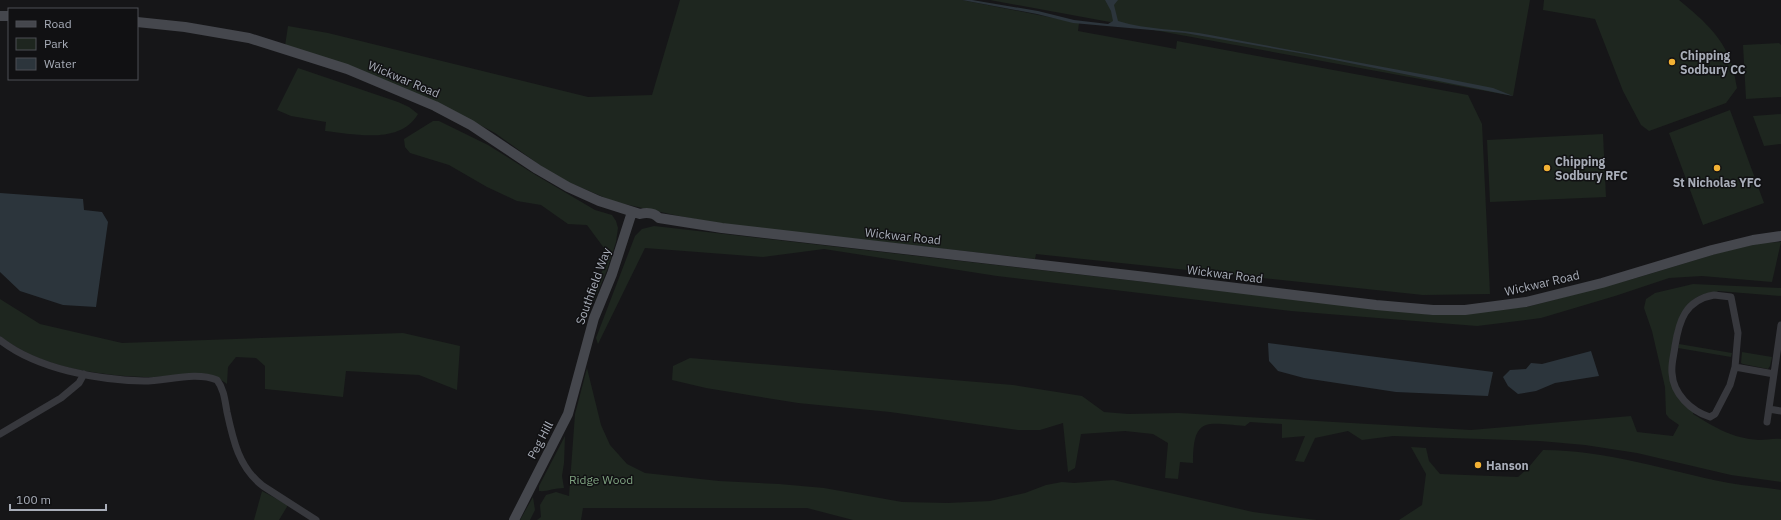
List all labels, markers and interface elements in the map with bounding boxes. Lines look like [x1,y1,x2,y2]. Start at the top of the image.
legend [8,8,138,80]
text: Road [44,16,72,31]
text: Park [44,36,69,51]
place label: Chipping Sodbury CC [1680,48,1746,77]
text: Water [44,56,77,71]
street label: Wickwar Road [366,57,442,101]
marker: Chipping Sodbury CC [1667,57,1677,67]
place label: Chipping Sodbury RFC [1555,154,1628,183]
marker: Chipping Sodbury RFC [1542,163,1552,173]
marker: St Nicholas YFC [1712,163,1722,173]
place label: St Nicholas YFC [1673,175,1762,190]
street label: Wickwar Road [864,225,942,247]
street label: Southfield Way [572,245,614,327]
street label: Wickwar Road [1186,262,1264,286]
street label: Wickwar Road [1503,267,1581,299]
street label: Peg Hill [524,418,556,462]
place label: Hanson [1486,458,1529,473]
marker: Hanson [1473,460,1483,470]
park label: Ridge Wood [569,472,633,487]
scale bar [10,486,106,512]
text: 100 m [16,492,51,507]

